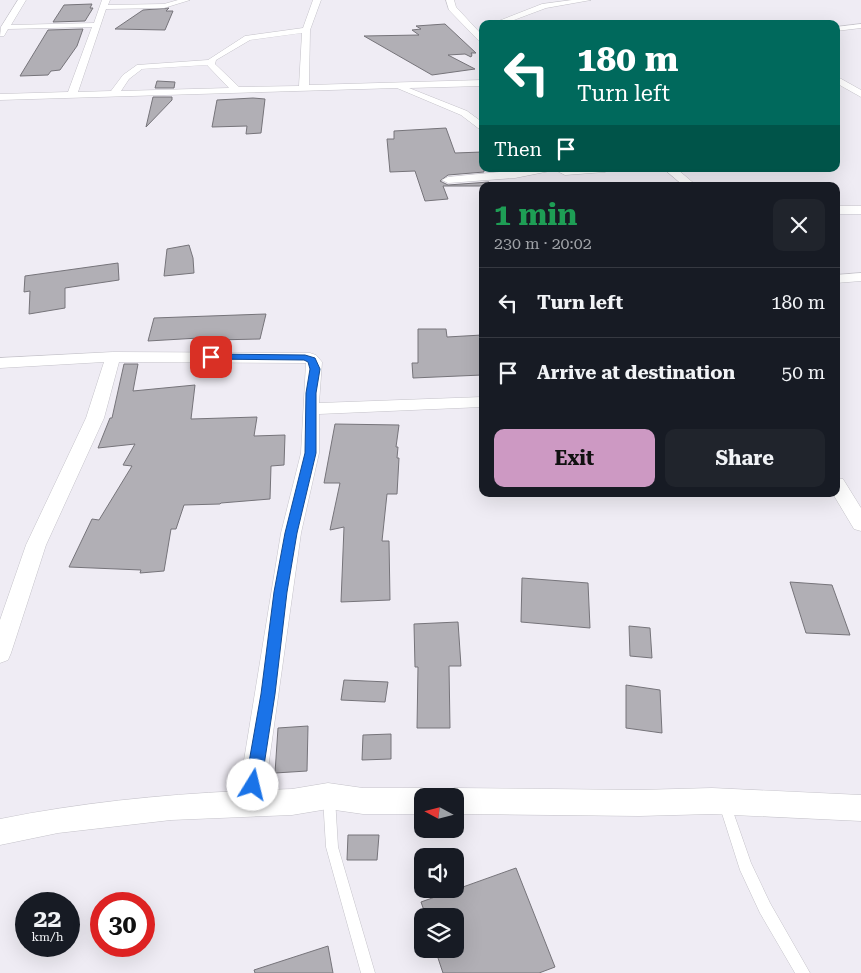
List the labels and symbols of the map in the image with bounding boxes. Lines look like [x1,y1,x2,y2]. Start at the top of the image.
pin [190,336,232,378]
position arrow [226,758,278,810]
north arrow [414,788,464,838]
speed limit sign: 30 [90,892,155,957]

